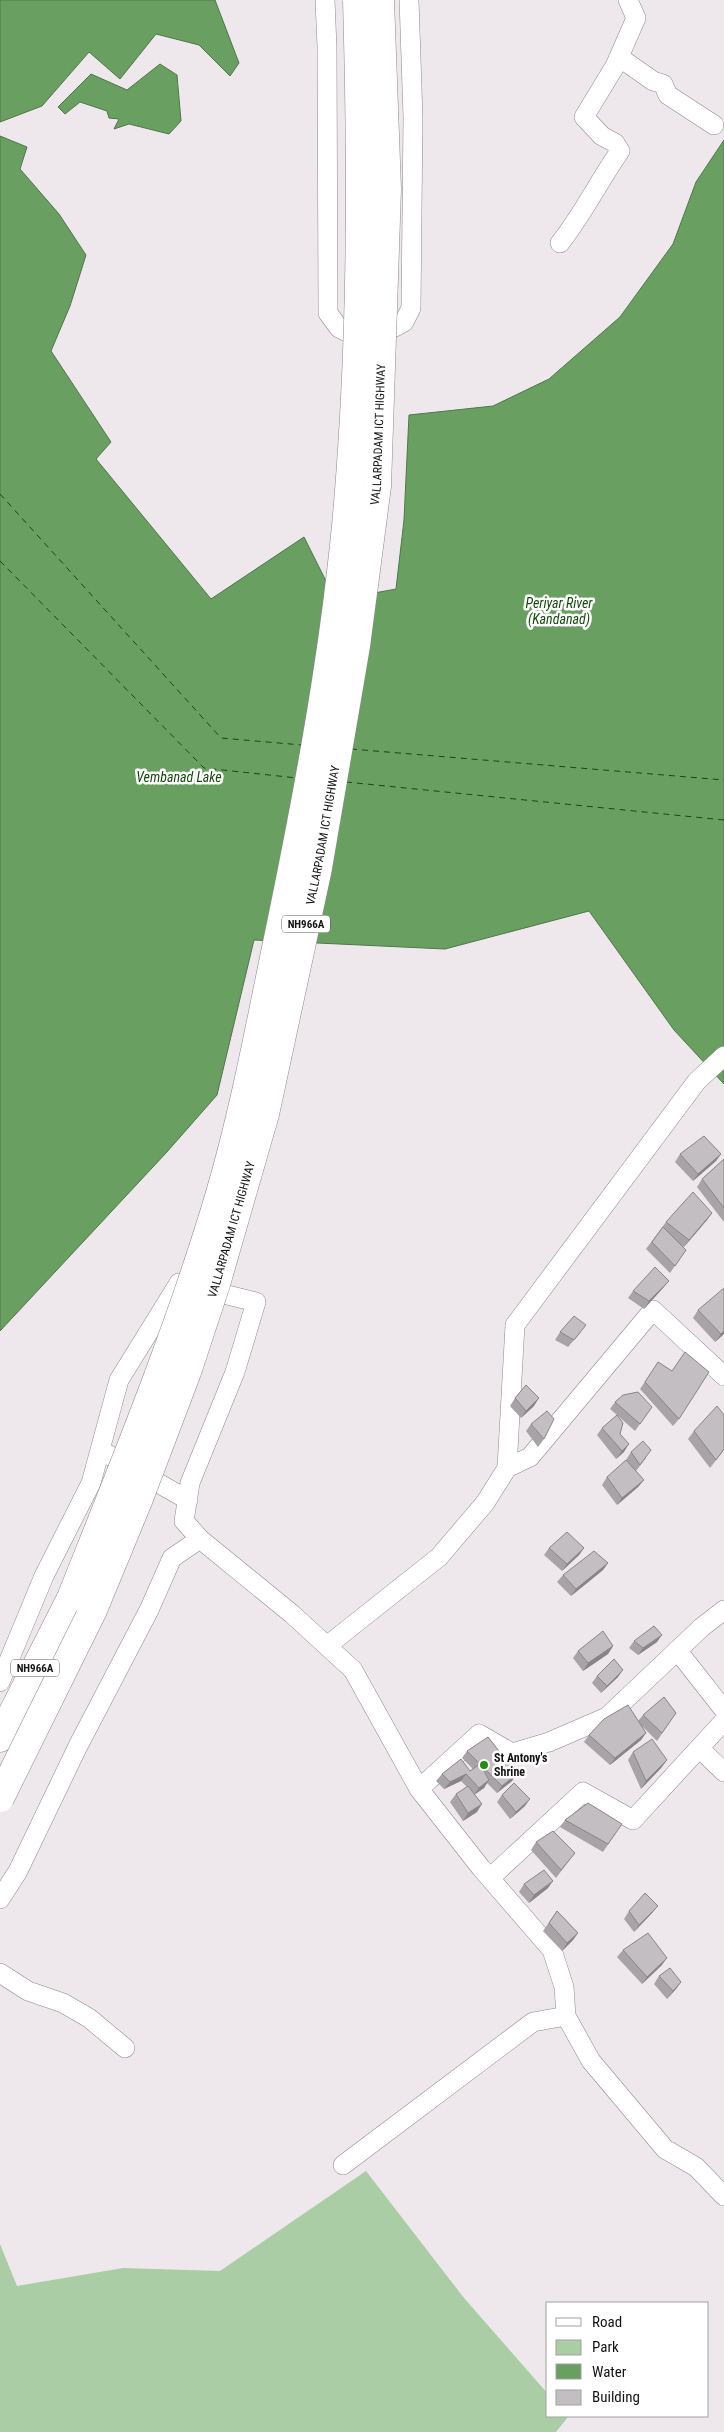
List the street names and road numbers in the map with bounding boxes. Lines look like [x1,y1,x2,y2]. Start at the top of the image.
street label: VALLARPADAM ICT HIGHWAY [368,363,388,506]
street label: VALLARPADAM ICT HIGHWAY [303,764,343,906]
road number: NH966A [282,916,330,932]
street label: VALLARPADAM ICT HIGHWAY [205,1159,258,1299]
road number: NH966A [11,1660,59,1676]

